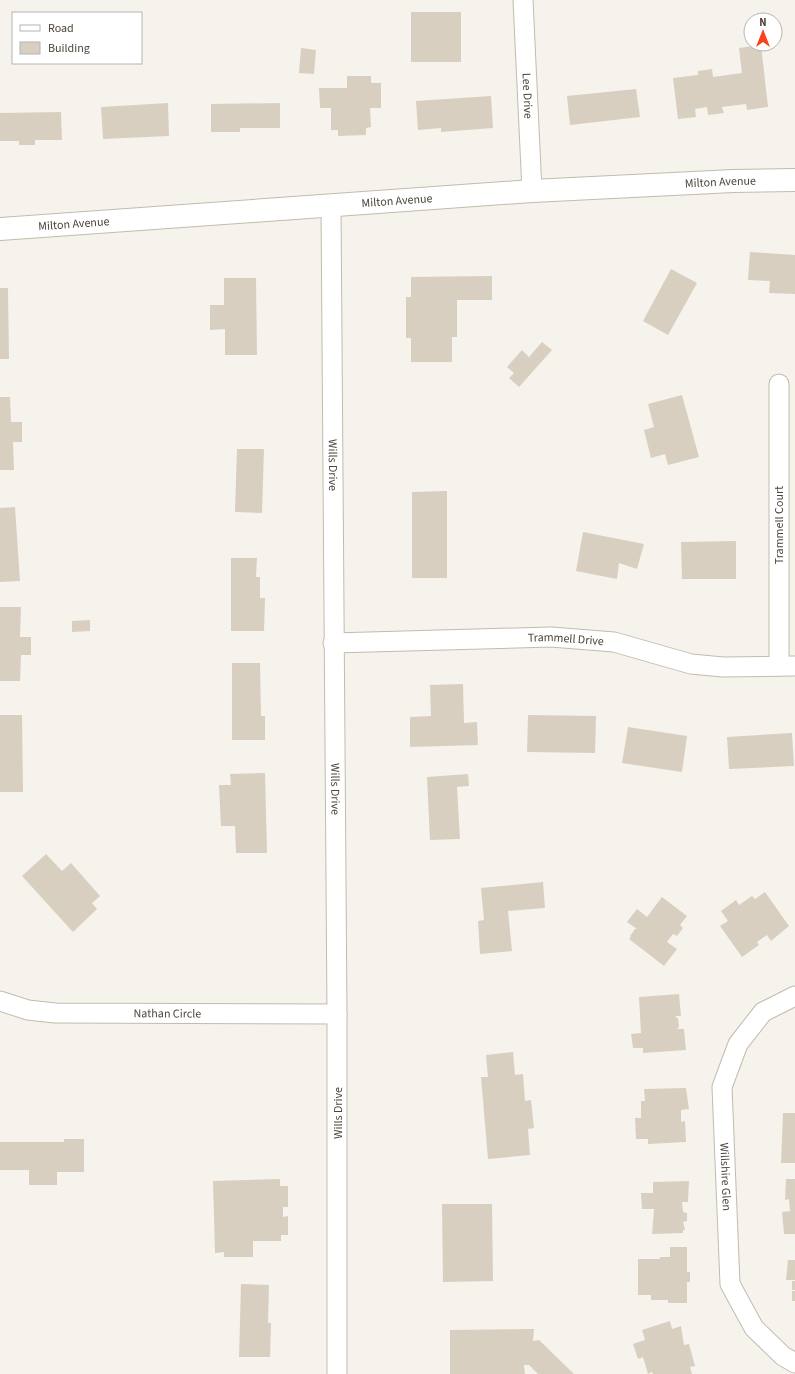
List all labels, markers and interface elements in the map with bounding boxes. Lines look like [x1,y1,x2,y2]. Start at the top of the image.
legend [12,12,142,64]
north arrow [743,12,783,52]
text: N [759,15,767,30]
text: Road [48,20,74,37]
text: Building [48,40,90,57]
street label: Lee Drive [518,72,537,119]
street label: Milton Avenue [684,172,756,192]
street label: Milton Avenue [361,190,433,212]
street label: Milton Avenue [38,213,110,235]
street label: Wills Drive [324,439,342,491]
street label: Trammell Court [771,486,788,564]
street label: Trammell Drive [528,628,605,650]
street label: Wills Drive [327,763,344,815]
street label: Nathan Circle [134,1005,201,1022]
street label: Wills Drive [330,1087,347,1139]
street label: Willshire Glen [716,1142,736,1211]

